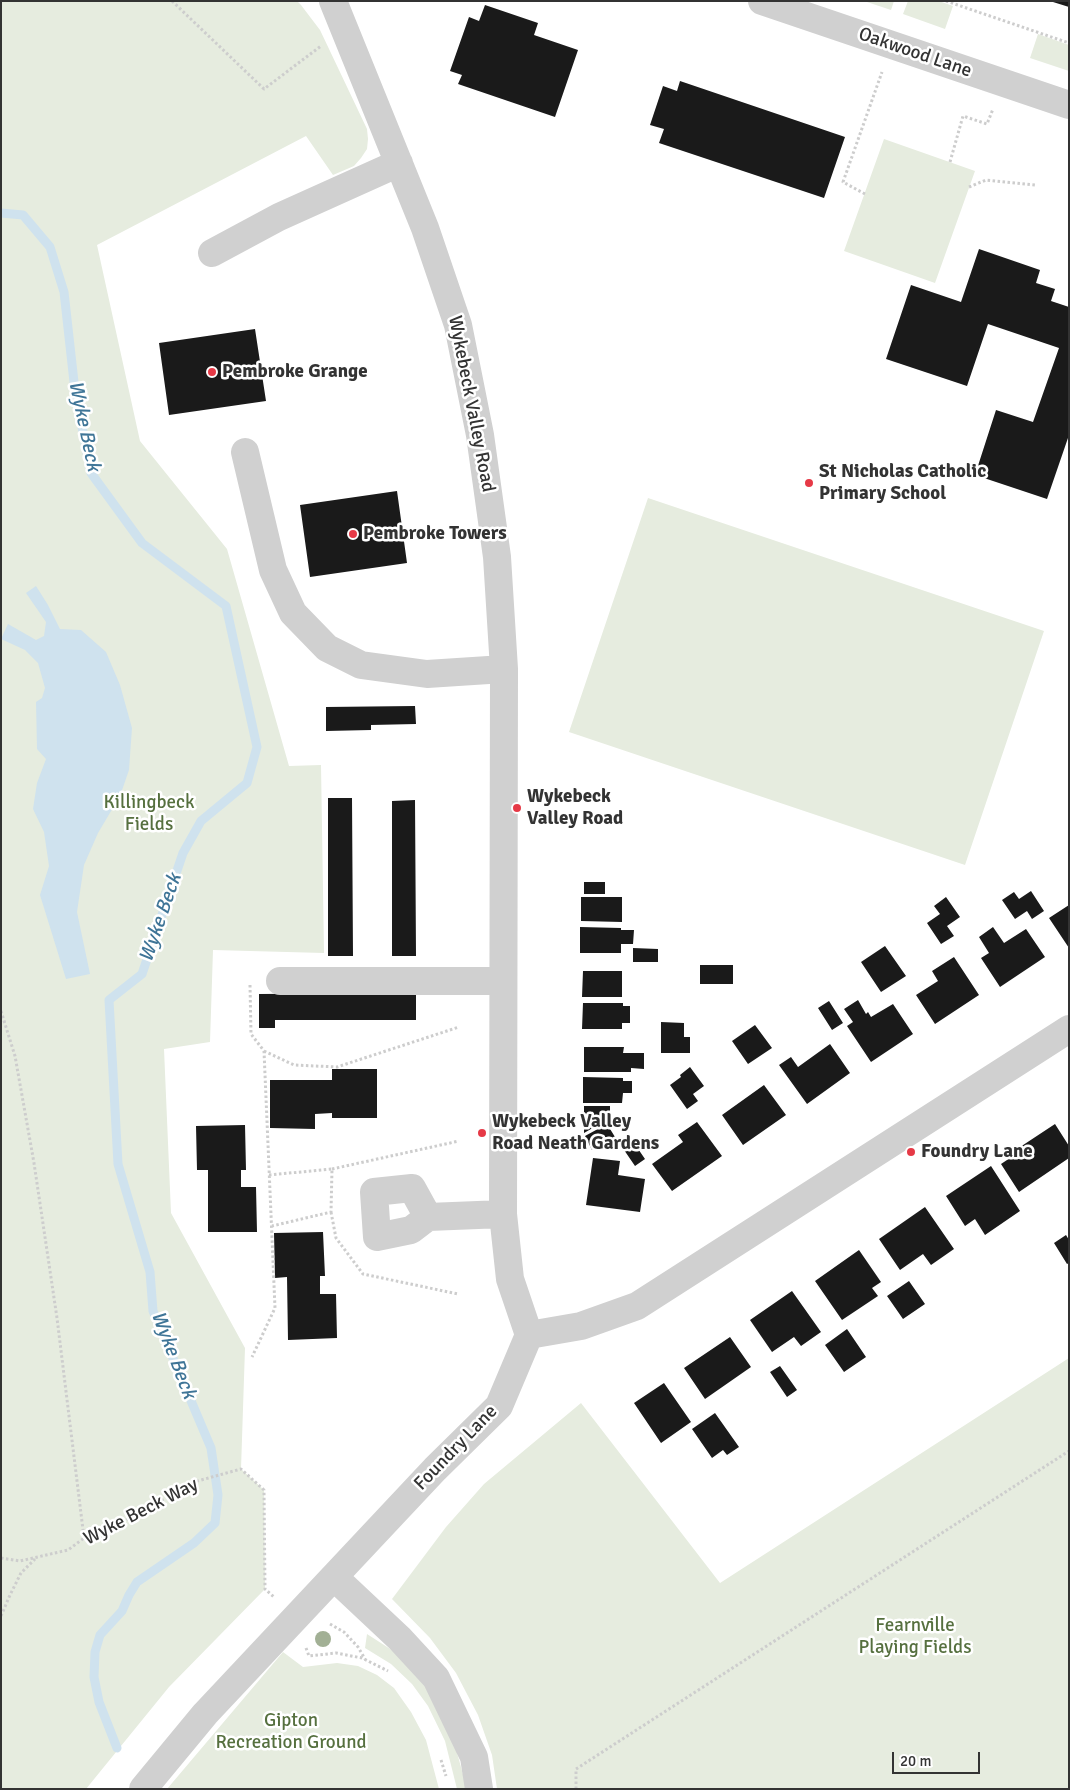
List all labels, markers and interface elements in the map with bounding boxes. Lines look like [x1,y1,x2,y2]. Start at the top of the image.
street label: Oakwood Lane [855,23,975,83]
street label: Wykebeck Valley Road [443,314,499,494]
place label: Pembroke Grange [222,361,368,383]
marker: Pembroke Grange [206,366,218,378]
water label: Wyke Beck [63,379,105,473]
place label: St Nicholas Catholic Primary School [819,461,986,505]
marker: St Nicholas Catholic Primary School [803,477,815,489]
place label: Pembroke Towers [363,523,507,545]
marker: Pembroke Towers [347,528,359,540]
place label: Wykebeck Valley Road [527,786,623,830]
park label: Killingbeck Fields [104,792,194,836]
marker: Wykebeck Valley Road [511,802,523,814]
water label: Wyke Beck [135,871,187,965]
place label: Wykebeck Valley Road Neath Gardens [492,1111,659,1155]
marker: Wykebeck Valley Road Neath Gardens [476,1127,488,1139]
place label: Foundry Lane [921,1141,1033,1163]
marker: Foundry Lane [905,1146,917,1158]
water label: Wyke Beck [145,1308,201,1402]
street label: Foundry Lane [410,1401,502,1495]
street label: Wyke Beck Way [80,1473,202,1551]
park label: Fearnville Playing Fields [859,1615,971,1659]
park label: Gipton Recreation Ground [215,1710,367,1754]
scale bar [895,1742,982,1774]
text: 20 m [900,1752,931,1770]

